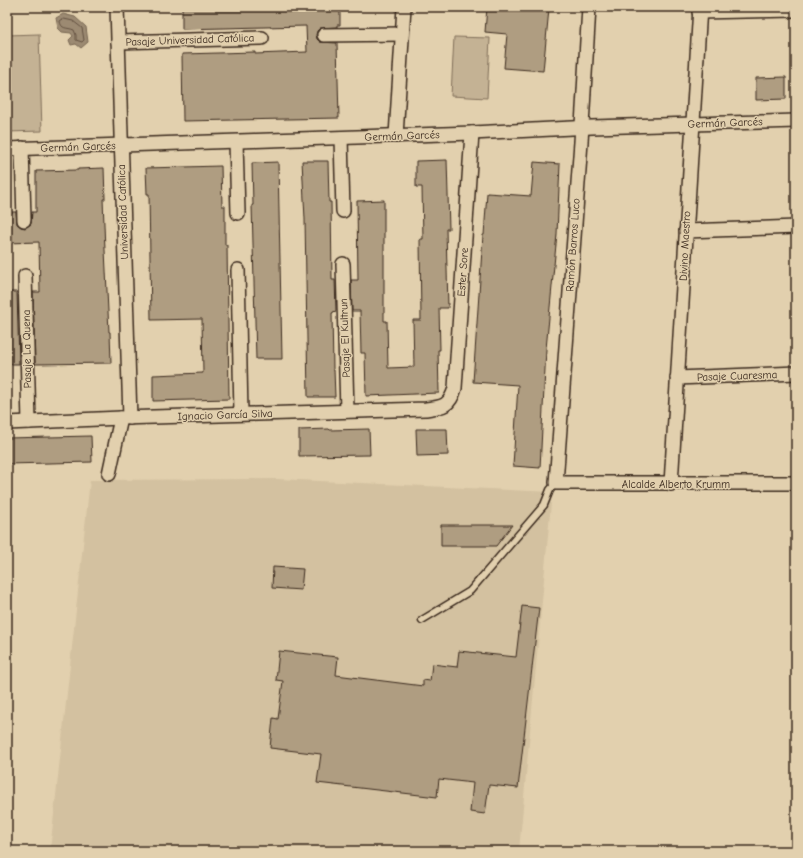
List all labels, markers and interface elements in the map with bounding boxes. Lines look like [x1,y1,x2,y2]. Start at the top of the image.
street label: Pasaje Universidad Católica [125,31,255,49]
street label: Germán Garcés [687,115,763,131]
street label: Germán Garcés [364,128,440,144]
street label: Germán Garcés [40,139,116,155]
street label: Universidad Católica [115,164,131,260]
street label: Ramón Barros Luco [563,198,583,292]
street label: Divino Maestro [677,210,693,281]
street label: Ester Sore [455,247,471,297]
street label: Pasaje El Kultrun [337,298,353,378]
street label: Pasaje La Quena [20,310,34,388]
street label: Pasaje Cuaresma [697,368,777,384]
street label: Ignacio García Silva [177,407,273,423]
street label: Alcalde Alberto Krumm [622,478,730,491]

